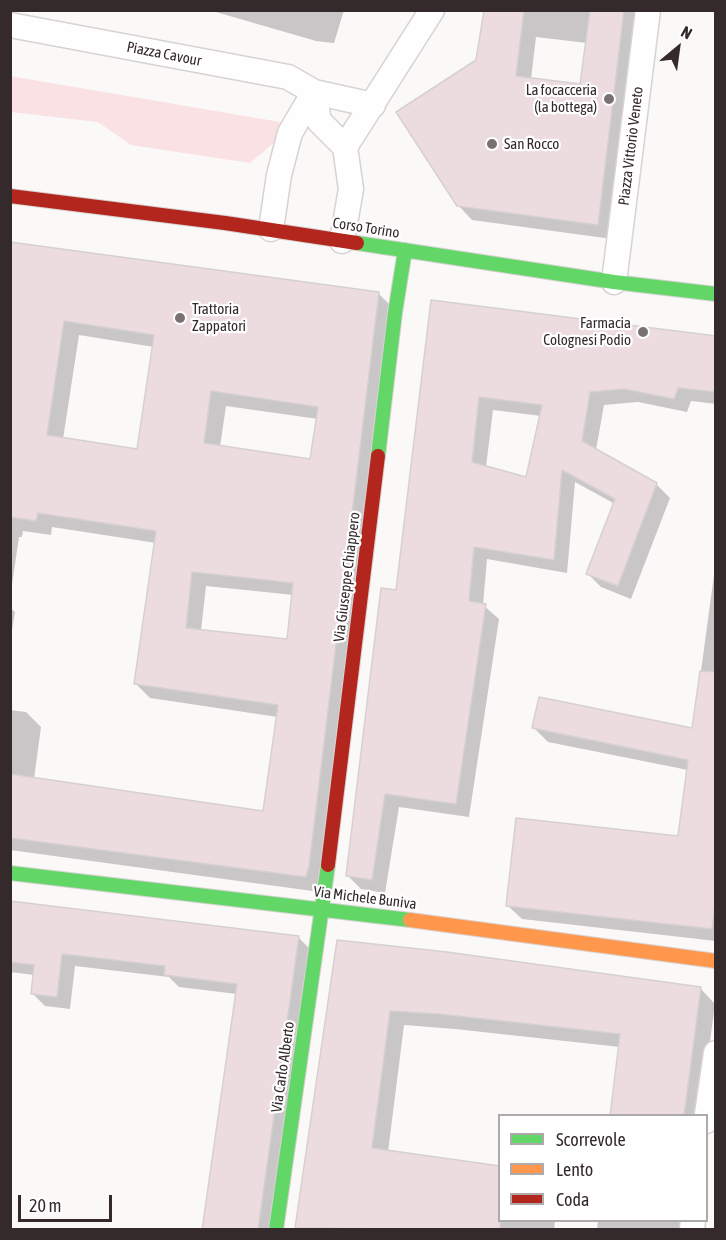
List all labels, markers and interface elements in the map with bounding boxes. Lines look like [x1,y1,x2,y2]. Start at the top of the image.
north arrow [648,18,708,78]
text: N [678,22,695,42]
street label: Piazza Cavour [125,38,203,70]
place label: La focacceria (la bottega) [526,81,597,116]
street label: Piazza Vittorio Veneto [615,86,647,206]
marker: La focacceria (la bottega) [602,92,616,106]
place label: San Rocco [504,135,559,153]
marker: San Rocco [485,137,499,151]
street label: Corso Torino [331,214,401,242]
place label: Trattoria Zappatori [192,300,246,335]
marker: Trattoria Zappatori [173,311,187,325]
place label: Farmacia Colognesi Podio [543,314,631,349]
marker: Farmacia Colognesi Podio [636,325,650,339]
street label: Via Giuseppe Chiappero [330,511,364,643]
street label: Via Michele Buniva [312,883,418,913]
street label: Via Carlo Alberto [268,1020,298,1114]
legend [498,1114,708,1222]
text: Scorrevole [556,1129,626,1150]
text: Lento [556,1159,593,1180]
scale bar [21,1183,116,1221]
text: Coda [556,1189,589,1210]
text: 20 m [29,1195,61,1216]

